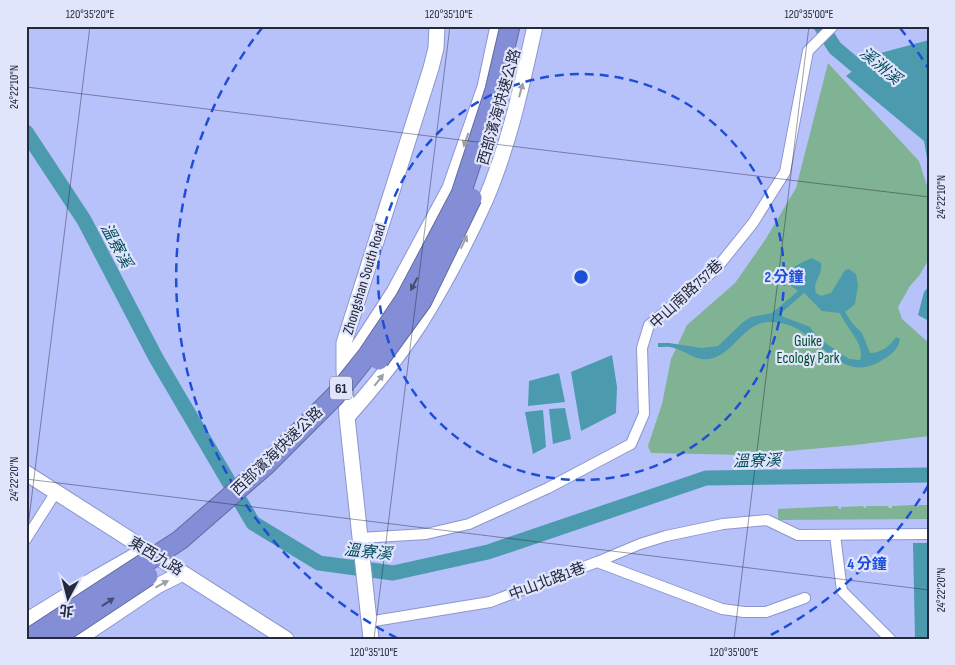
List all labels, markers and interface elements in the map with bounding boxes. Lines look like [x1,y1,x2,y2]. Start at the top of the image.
text: 120°35'20"E [66,7,114,22]
text: 120°35'10"E [425,7,473,22]
text: 120°35'00"E [784,7,834,22]
water label: 溪洲溪 [856,43,906,90]
street label: 西部濱海快速公路 [474,47,525,167]
text: 24°22'10"N [7,65,22,109]
one-way arrow [517,83,525,98]
one-way arrow [462,133,469,148]
text: 24°22'10"N [934,175,949,219]
water label: 溫寮溪 [96,220,136,273]
street label: Zhongshan South Road [339,221,390,337]
one-way arrow [460,235,469,250]
street label: 中山南路757巷 [646,256,727,333]
centre of rings [572,268,590,286]
text: 2 分鐘 [765,268,803,287]
one-way arrow [410,276,418,291]
park label: Guike Ecology Park [776,332,840,368]
one-way arrow [373,374,384,387]
road number: 61 [330,376,352,399]
street label: 西部濱海快速公路 [228,403,327,500]
water label: 溫寮溪 [733,452,783,471]
text: 24°22'20"N [7,457,22,501]
street label: 東西九路 [125,533,186,580]
water label: 溫寮溪 [343,541,395,565]
text: 4 分鐘 [847,555,887,574]
street label: 中山北路1巷 [506,558,588,605]
text: 24°22'20"N [934,568,949,612]
north arrow [42,572,92,622]
one-way arrow [155,580,170,588]
one-way arrow [101,597,115,607]
text: 北 [58,601,74,620]
text: 120°35'10"E [350,645,398,660]
text: 120°35'00"E [709,645,759,660]

